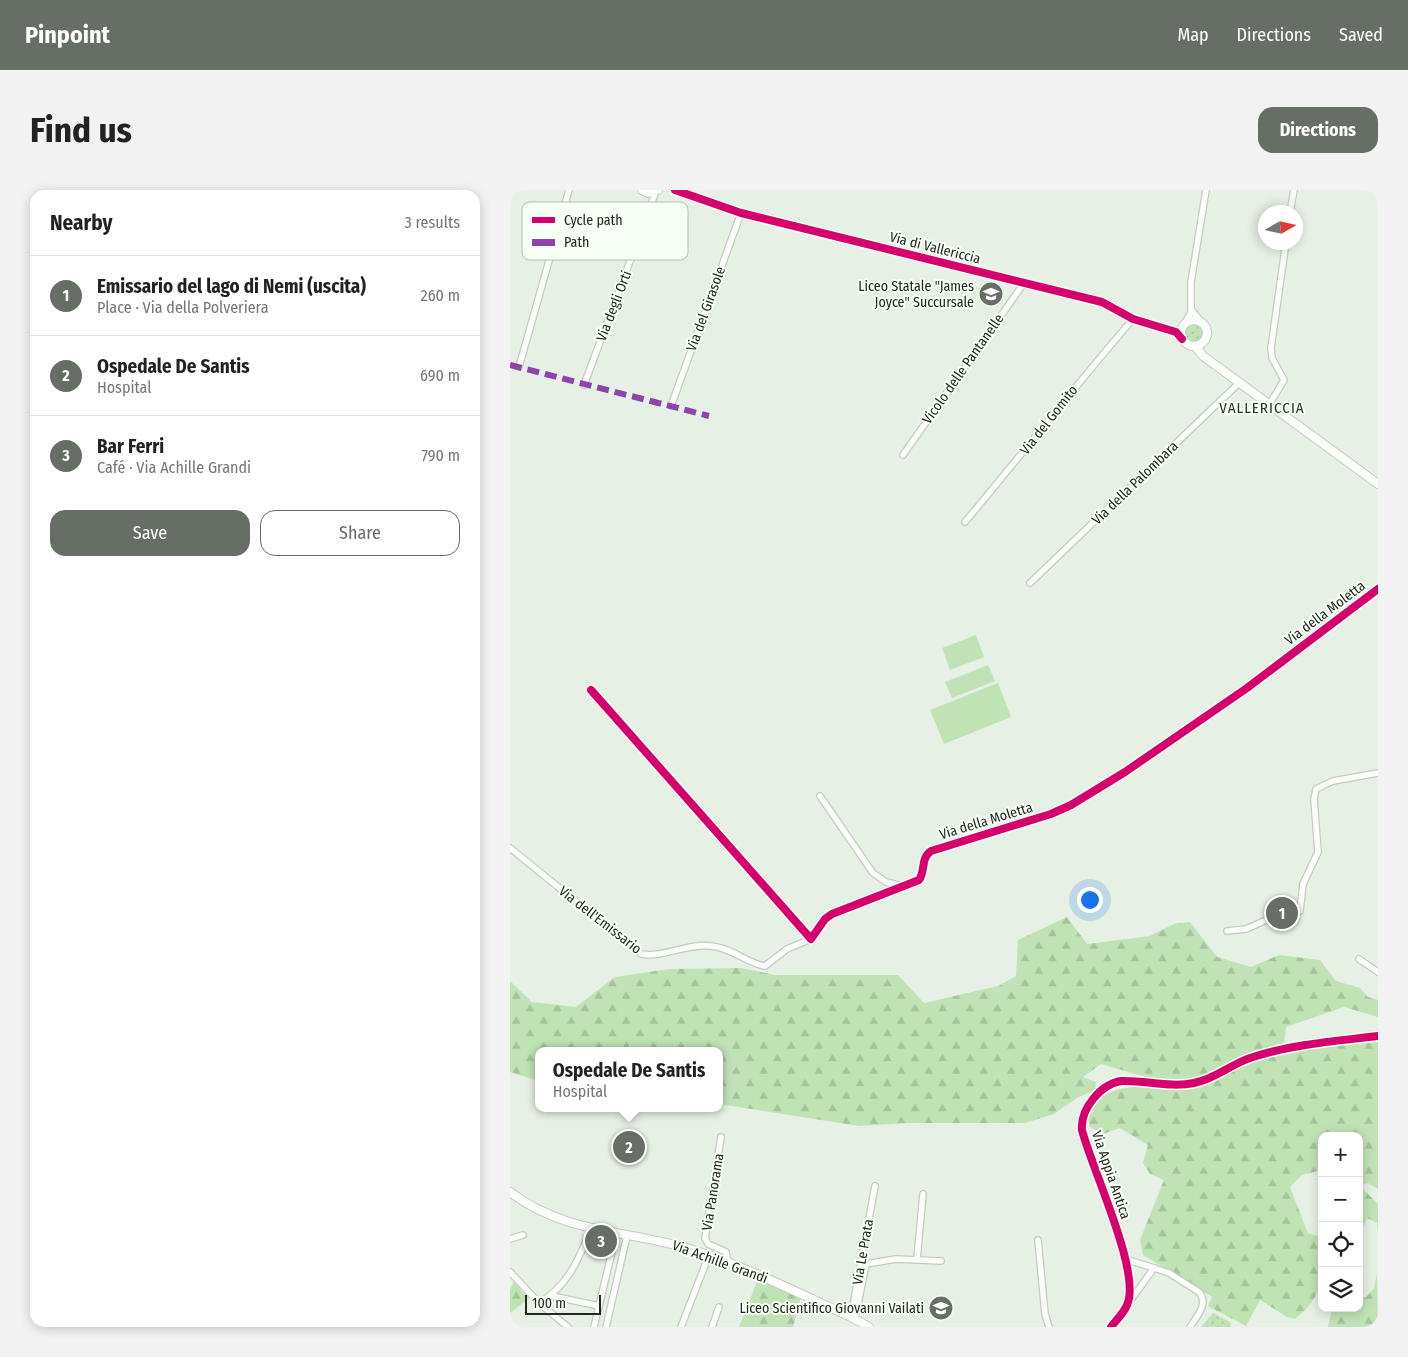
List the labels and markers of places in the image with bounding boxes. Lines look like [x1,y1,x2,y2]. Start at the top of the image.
place label: Liceo Statale "James Joyce" Succursale [858,278,974,311]
school or university icon: Liceo Statale "James Joyce" Succursale [978,281,1004,307]
pin: 1 [1266,894,1298,932]
pin: 2 [613,1128,645,1166]
pin: 3 [585,1222,617,1260]
school or university icon: Liceo Scientifico Giovanni Vailati [928,1295,954,1321]
place label: Liceo Scientifico Giovanni Vailati [740,1300,924,1317]

